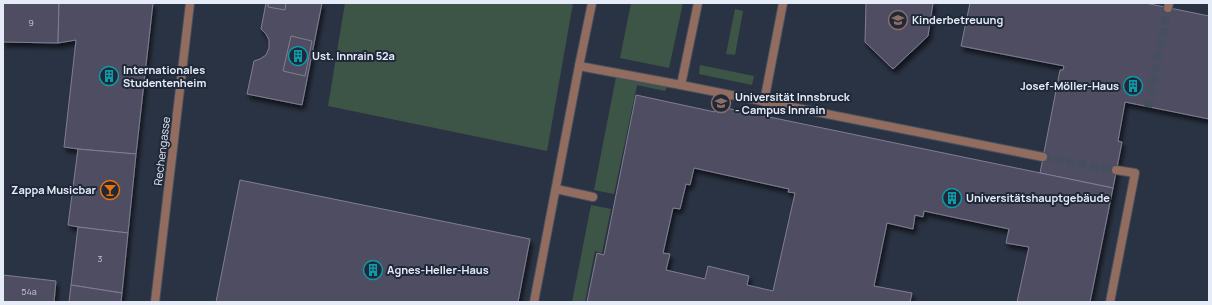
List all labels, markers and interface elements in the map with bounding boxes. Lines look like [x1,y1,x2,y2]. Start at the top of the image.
school or university icon: Kinderbetreuung [887,9,909,31]
place label: Kinderbetreuung [912,12,1003,27]
house number: 9 [28,16,34,29]
building icon: Ust. Innrain 52a [287,45,309,67]
place label: Ust. Innrain 52a [312,48,395,63]
place label: Internationales Studentenheim [123,62,206,90]
building icon: Internationales Studentenheim [98,65,120,87]
building icon: Josef-Möller-Haus [1122,75,1144,97]
place label: Josef-Möller-Haus [1020,78,1119,93]
place label: Universität Innsbruck - Campus Innrain [735,89,851,117]
school or university icon: Universität Innsbruck - Campus Innrain [710,92,732,114]
street label: Rechengasse [150,115,173,186]
bar icon: Zappa Musicbar [99,179,121,201]
place label: Zappa Musicbar [11,182,97,197]
building icon: Universitätshauptgebäude [941,187,963,209]
place label: Universitätshauptgebäude [966,190,1110,205]
house number: 3 [98,252,103,265]
building icon: Agnes-Heller-Haus [362,259,384,281]
place label: Agnes-Heller-Haus [387,262,489,277]
house number: 54a [21,285,37,298]

